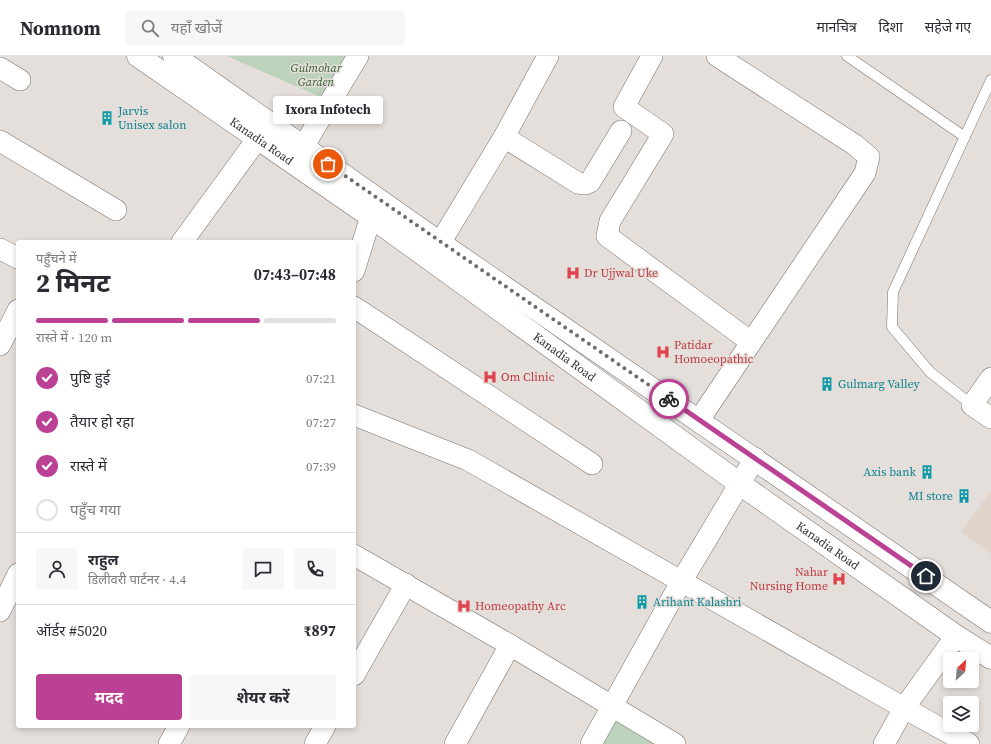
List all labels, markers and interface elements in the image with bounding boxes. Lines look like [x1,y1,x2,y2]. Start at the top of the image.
search box [125,10,405,46]
text: Nomnom [20,15,101,41]
icon: search [139,17,161,39]
text: यहाँ खोजें [171,17,222,38]
text: मानचित्र [817,17,857,37]
text: दिशा [879,17,903,37]
text: सहेजे गए [925,17,971,37]
park label: Gulmohar Garden [291,60,343,90]
callout: Ixora Infotech [273,96,383,124]
text: Ixora Infotech [285,101,371,118]
place label: Jarvis Unisex salon [117,103,186,133]
building icon: Jarvis Unisex salon [99,110,115,126]
street label: Kanadia Road [227,114,297,169]
pin [311,147,345,181]
icon: bag [317,153,339,175]
text: पहुँचने में [36,250,77,267]
text: 07:43–07:48 [254,264,336,285]
text: 2 मिनट [36,265,110,301]
hospital icon: Dr Ujjwal Uke [565,265,581,281]
place label: Dr Ujjwal Uke [584,265,658,281]
text: रास्ते में · 120 m [36,329,112,346]
street label: Kanadia Road [530,329,599,385]
place label: Patidar Homoeopathic [674,337,754,367]
hospital icon: Patidar Homoeopathic [655,344,671,360]
icon: check [36,367,58,389]
text: पुष्टि हुई [70,367,110,388]
hospital icon: Om Clinic [482,369,498,385]
place label: Om Clinic [501,369,555,385]
text: 07:21 [306,370,336,387]
building icon: Gulmarg Valley [819,376,835,392]
place label: Gulmarg Valley [838,376,921,392]
courier [649,379,689,419]
icon: bike [658,388,680,410]
icon: check [36,411,58,433]
text: तैयार हो रहा [70,411,134,432]
text: 07:27 [306,414,336,431]
icon: check [36,455,58,477]
text: रास्ते में [70,455,107,476]
text: 07:39 [306,458,336,475]
place label: Axis bank [863,464,916,480]
building icon: Axis bank [919,464,935,480]
place label: MI store [908,488,953,504]
building icon: MI store [956,488,972,504]
text: पहुँच गया [70,499,121,520]
street label: Kanadia Road [793,518,863,574]
button: person [36,548,78,590]
button: chat [242,548,284,590]
button: phone [294,548,336,590]
text: राहुल [88,549,119,570]
pin [909,559,943,593]
place label: Nahar Nursing Home [750,564,828,594]
icon: home [915,565,937,587]
text: डिलीवरी पार्टनर · 4.4 [88,571,186,588]
hospital icon: Nahar Nursing Home [831,571,847,587]
building icon: Arihant Kalashri [634,594,650,610]
place label: Arihant Kalashri [653,594,742,610]
hospital icon: Homeopathy Arc [456,598,472,614]
place label: Homeopathy Arc [475,598,566,614]
text: ऑर्डर #5020 [36,620,107,641]
text: ₹897 [303,620,336,641]
north arrow [943,652,979,688]
map controls [943,652,979,732]
button: मदद [36,674,182,720]
button: शेयर करें [190,674,336,720]
button: layers [943,696,979,732]

